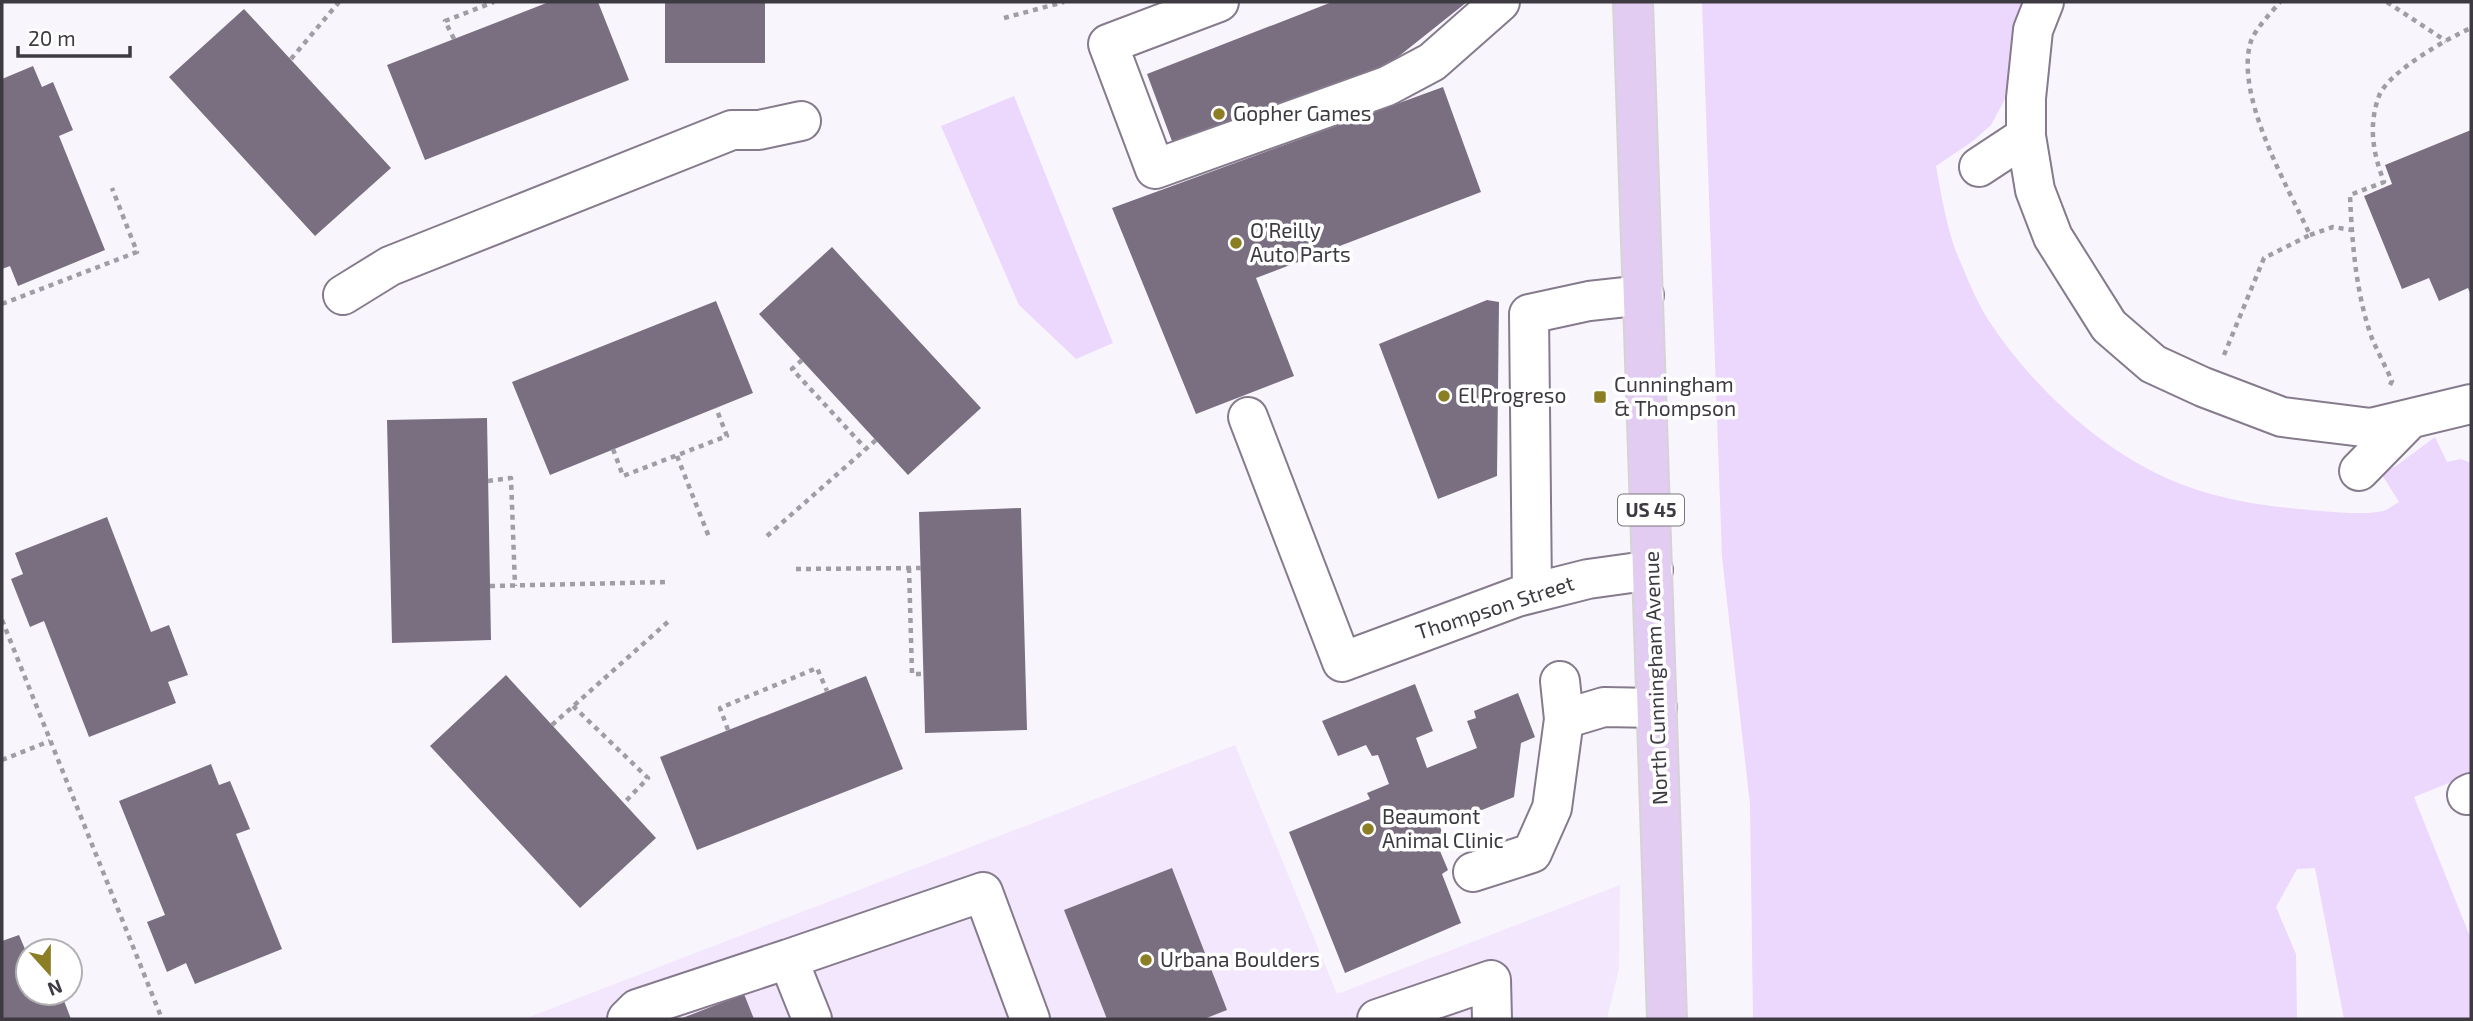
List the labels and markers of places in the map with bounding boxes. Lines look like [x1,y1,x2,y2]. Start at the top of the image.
place label: Gopher Games [1233,100,1372,125]
marker: Gopher Games [1211,106,1227,122]
place label: O'Reilly Auto Parts [1250,217,1351,266]
marker: O'Reilly Auto Parts [1228,235,1244,251]
place label: Cunningham & Thompson [1614,371,1736,420]
place label: El Progreso [1458,382,1566,407]
marker: El Progreso [1436,388,1452,404]
marker: Cunningham & Thompson [1592,389,1608,405]
place label: Beaumont Animal Clinic [1382,803,1504,852]
marker: Beaumont Animal Clinic [1360,821,1376,837]
place label: Urbana Boulders [1160,946,1320,971]
marker: Urbana Boulders [1138,952,1154,968]

